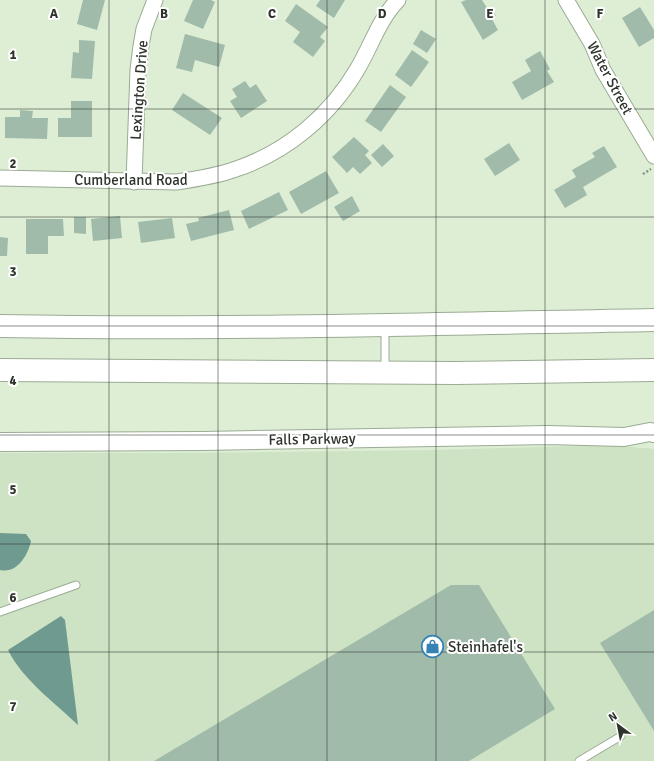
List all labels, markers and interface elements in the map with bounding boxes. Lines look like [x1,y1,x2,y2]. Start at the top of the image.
text: A [50,6,59,22]
text: B [160,6,168,22]
text: C [268,6,276,22]
text: D [378,6,387,22]
text: E [486,6,494,22]
text: F [597,6,604,22]
street label: Water Street [583,38,637,118]
street label: Lexington Drive [127,39,151,141]
text: 1 [9,47,17,63]
text: 2 [9,156,17,172]
street label: Cumberland Road [74,171,188,189]
text: 3 [9,264,17,280]
text: 4 [9,373,17,389]
street label: Falls Parkway [268,429,356,449]
text: 5 [9,482,17,498]
text: 6 [9,590,17,606]
shop icon: Steinhafel's [419,634,445,660]
place label: Steinhafel's [448,638,523,656]
text: 7 [9,699,17,715]
north arrow [598,705,638,745]
text: N [606,709,620,724]

